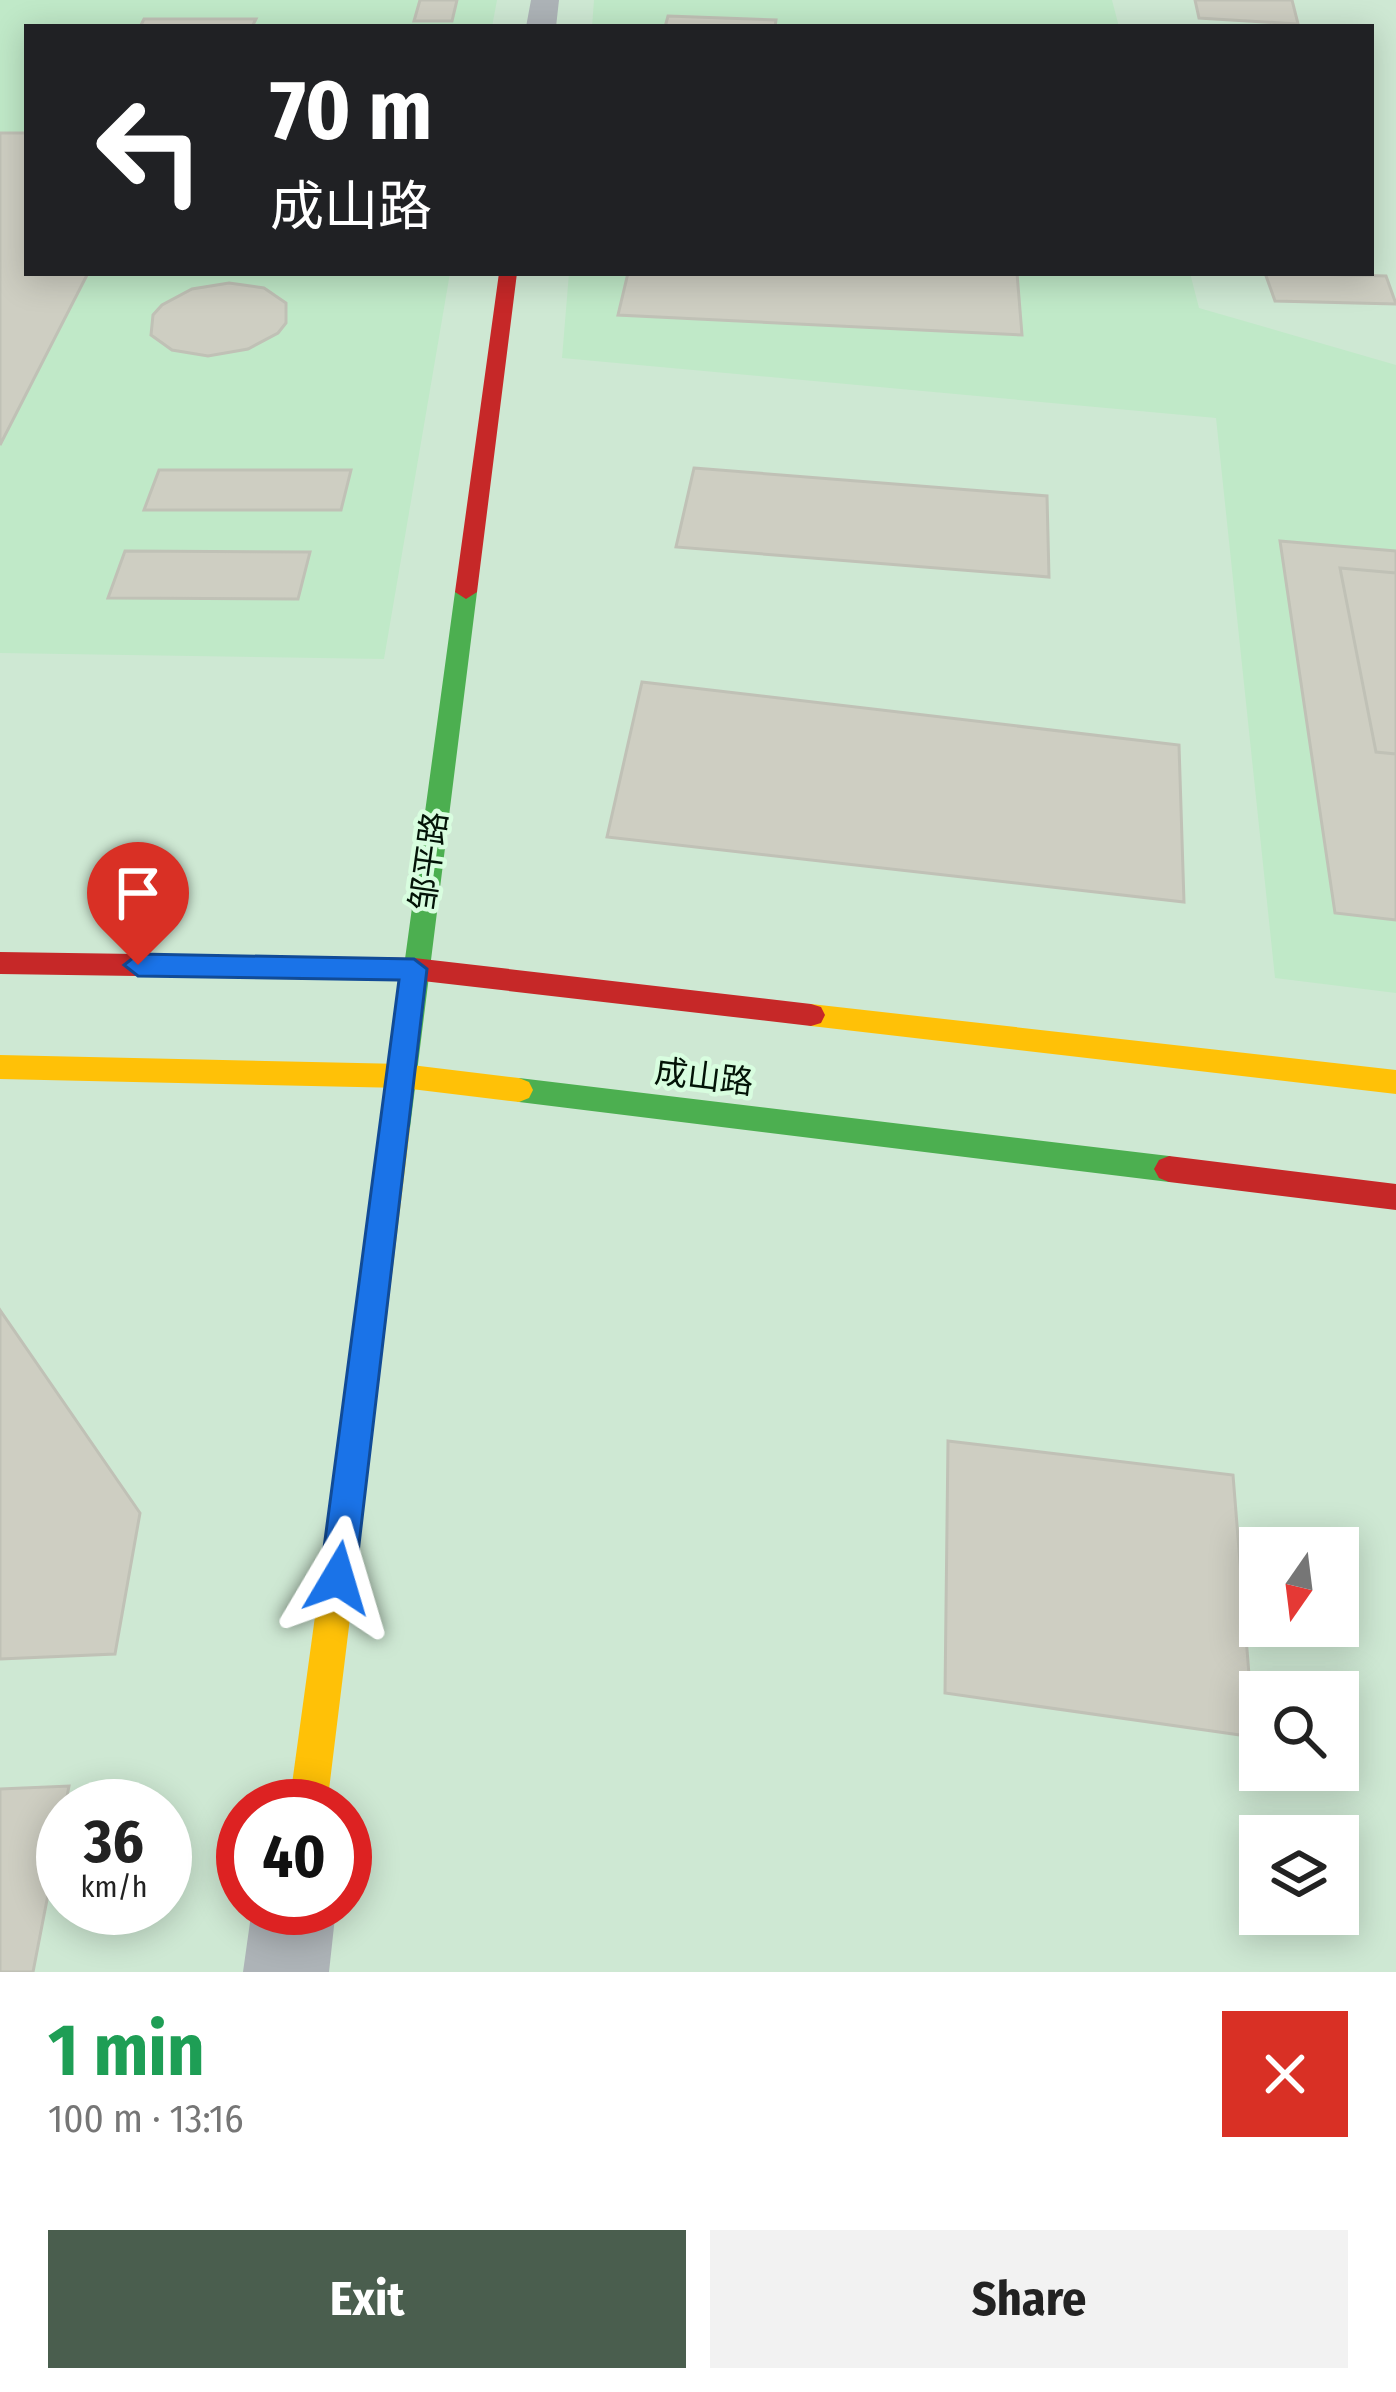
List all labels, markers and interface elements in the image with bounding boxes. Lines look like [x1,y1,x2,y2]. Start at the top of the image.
text: 70 m [270,60,432,161]
icon: left [72,72,228,228]
text: 成山路 [270,175,432,239]
street label: 邹平路 [402,809,456,913]
pin [87,842,189,965]
icon: arrive [105,860,171,926]
street label: 成山路 [652,1051,755,1103]
position arrow [275,1515,401,1641]
north arrow [1239,1527,1359,1647]
map controls [1239,1527,1359,1935]
button: search [1239,1671,1359,1791]
speed limit sign: 40 [216,1779,372,1935]
text: 36 [84,1806,144,1878]
button: layers [1239,1815,1359,1935]
text: km/h [81,1869,147,1905]
text: 1 min [48,2008,205,2094]
button: close [1222,2011,1348,2137]
text: 100 m · 13:16 [48,2096,244,2142]
button: Exit [48,2230,686,2368]
button: Share [710,2230,1348,2368]

